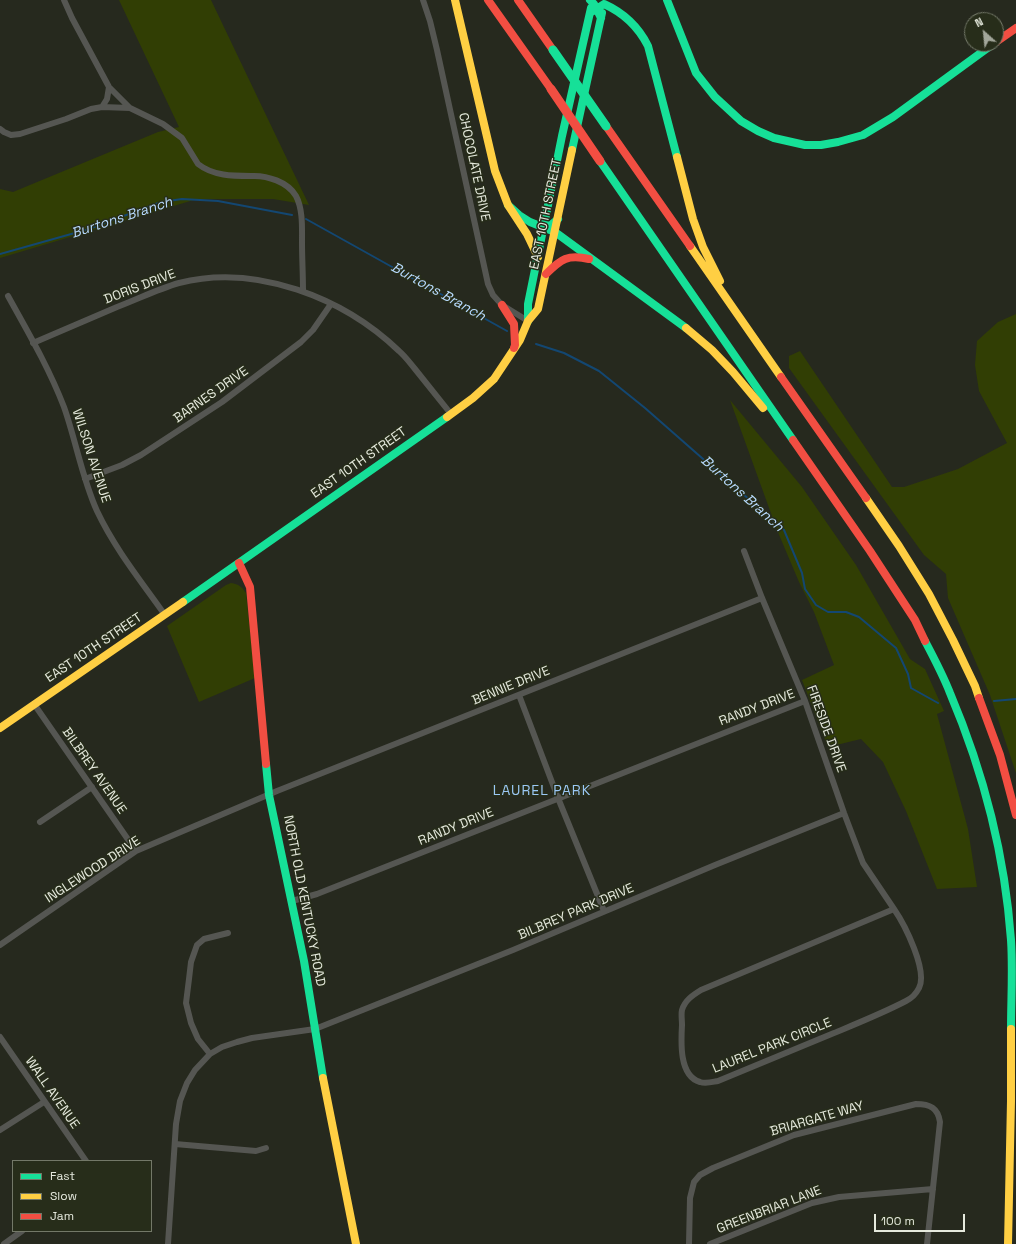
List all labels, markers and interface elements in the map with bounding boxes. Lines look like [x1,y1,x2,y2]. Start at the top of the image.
north arrow [964,12,1004,52]
text: N [973,14,985,30]
street label: CHOCOLATE DRIVE [455,111,493,223]
street label: EAST 10TH STREET [527,157,565,271]
water label: Burtons Branch [69,194,175,242]
water label: Burtons Branch [388,259,488,325]
street label: DORIS DRIVE [102,266,178,308]
street label: BARNES DRIVE [171,364,251,426]
street label: WILSON AVENUE [68,407,114,505]
street label: EAST 10TH STREET [308,424,410,502]
water label: Burtons Branch [697,453,787,535]
street label: EAST 10TH STREET [43,610,145,686]
street label: BENNIE DRIVE [470,663,552,709]
street label: FIRESIDE DRIVE [803,683,849,775]
street label: RANDY DRIVE [717,686,797,730]
street label: BILBREY AVENUE [58,725,130,817]
district label: LAUREL PARK [493,783,591,799]
street label: RANDY DRIVE [416,805,496,849]
street label: NORTH OLD KENTUCKY ROAD [280,814,328,988]
street label: INGLEWOOD DRIVE [42,833,144,907]
street label: BILBREY PARK DRIVE [516,881,636,943]
street label: LAUREL PARK CIRCLE [710,1015,834,1077]
street label: WALL AVENUE [21,1054,83,1132]
street label: BRIARGATE WAY [768,1098,866,1140]
legend [12,1160,152,1232]
text: Fast [50,1168,75,1184]
street label: GREENBRIAR LANE [714,1183,824,1237]
text: Slow [50,1188,77,1204]
scale bar [876,1206,967,1232]
text: Jam [50,1208,74,1224]
text: 100 m [881,1213,915,1229]

